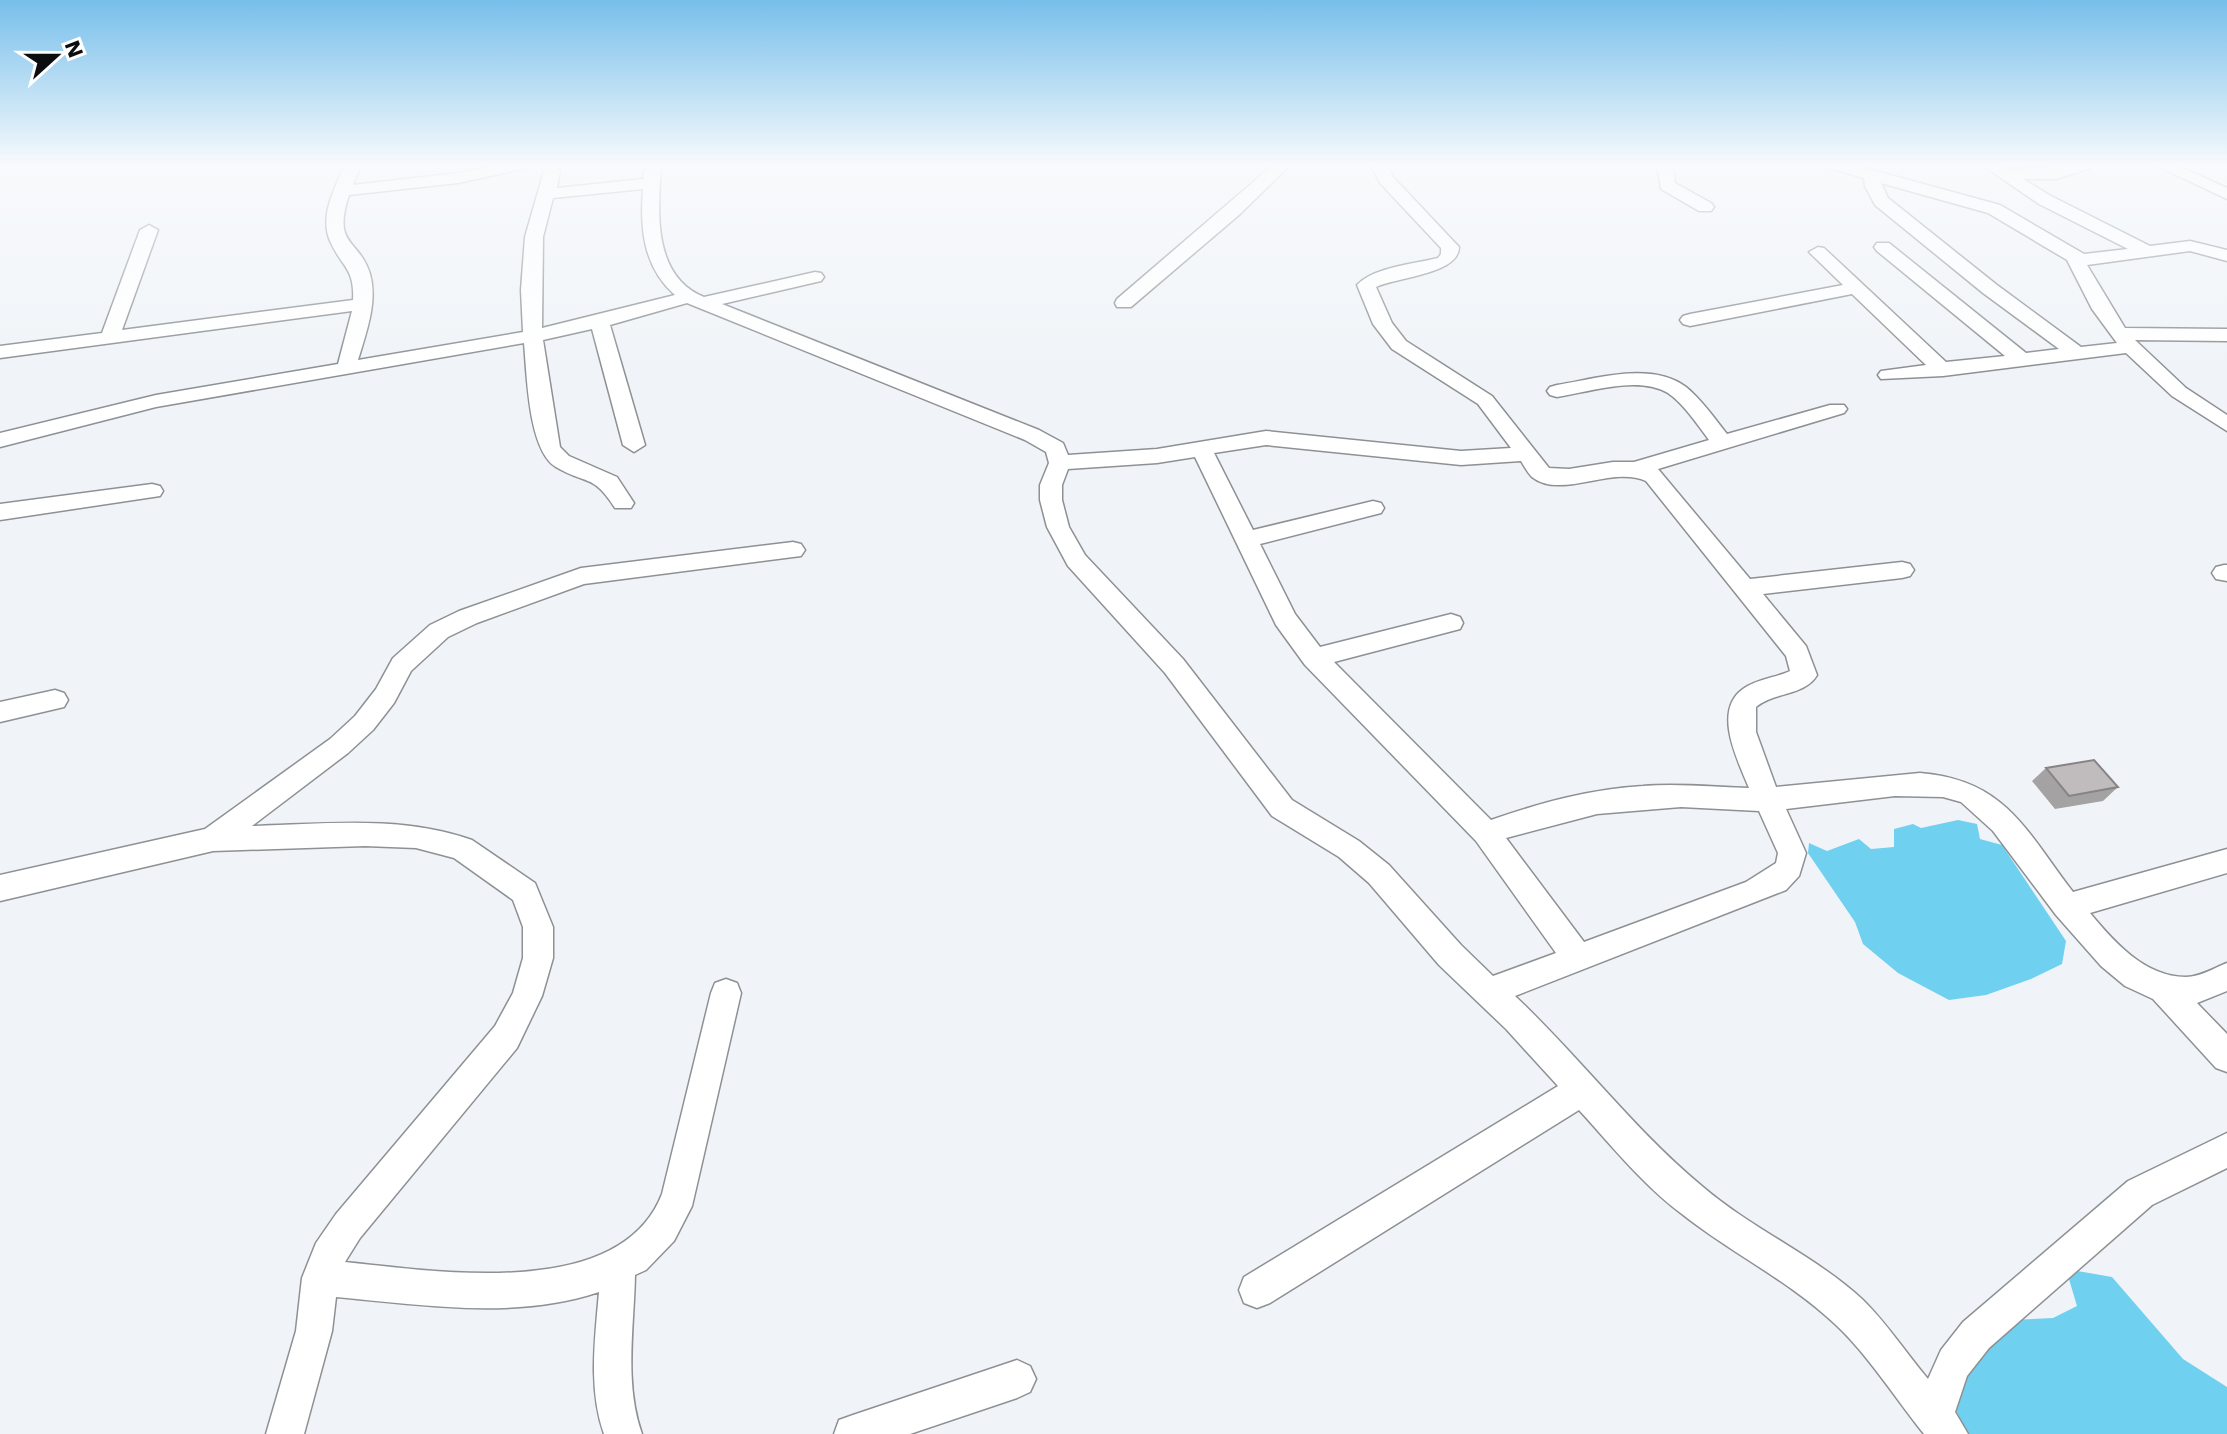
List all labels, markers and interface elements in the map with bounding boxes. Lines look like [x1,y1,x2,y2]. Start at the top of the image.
north arrow [16,16,96,96]
text: N [60,37,89,61]

